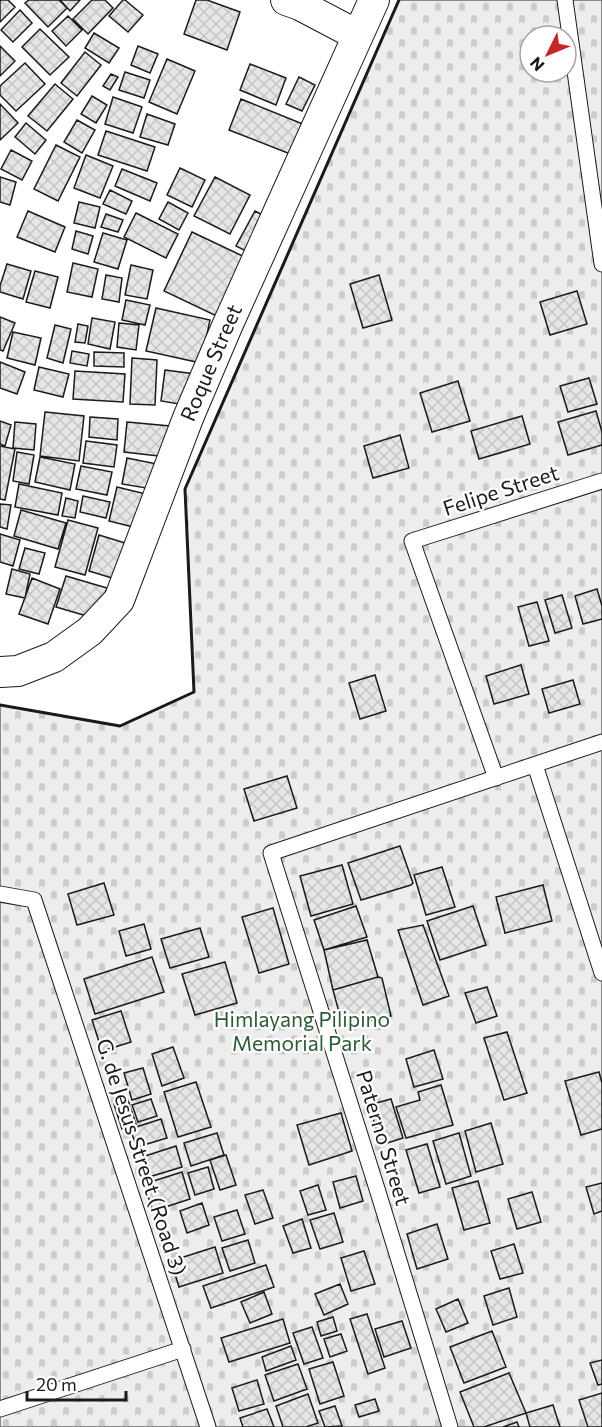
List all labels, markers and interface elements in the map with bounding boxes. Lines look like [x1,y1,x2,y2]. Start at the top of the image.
north arrow [518,24,578,84]
text: N [526,54,548,75]
street label: Roque Street [174,300,246,425]
street label: Felipe Street [439,459,562,520]
park label: Himlayang Pilipino Memorial Park [214,1006,390,1055]
street label: G. de Jesus Street (Road 3) [92,1035,193,1278]
street label: Paterno Street [352,1067,417,1208]
scale bar [27,1364,126,1402]
text: 20 m [36,1373,77,1395]

